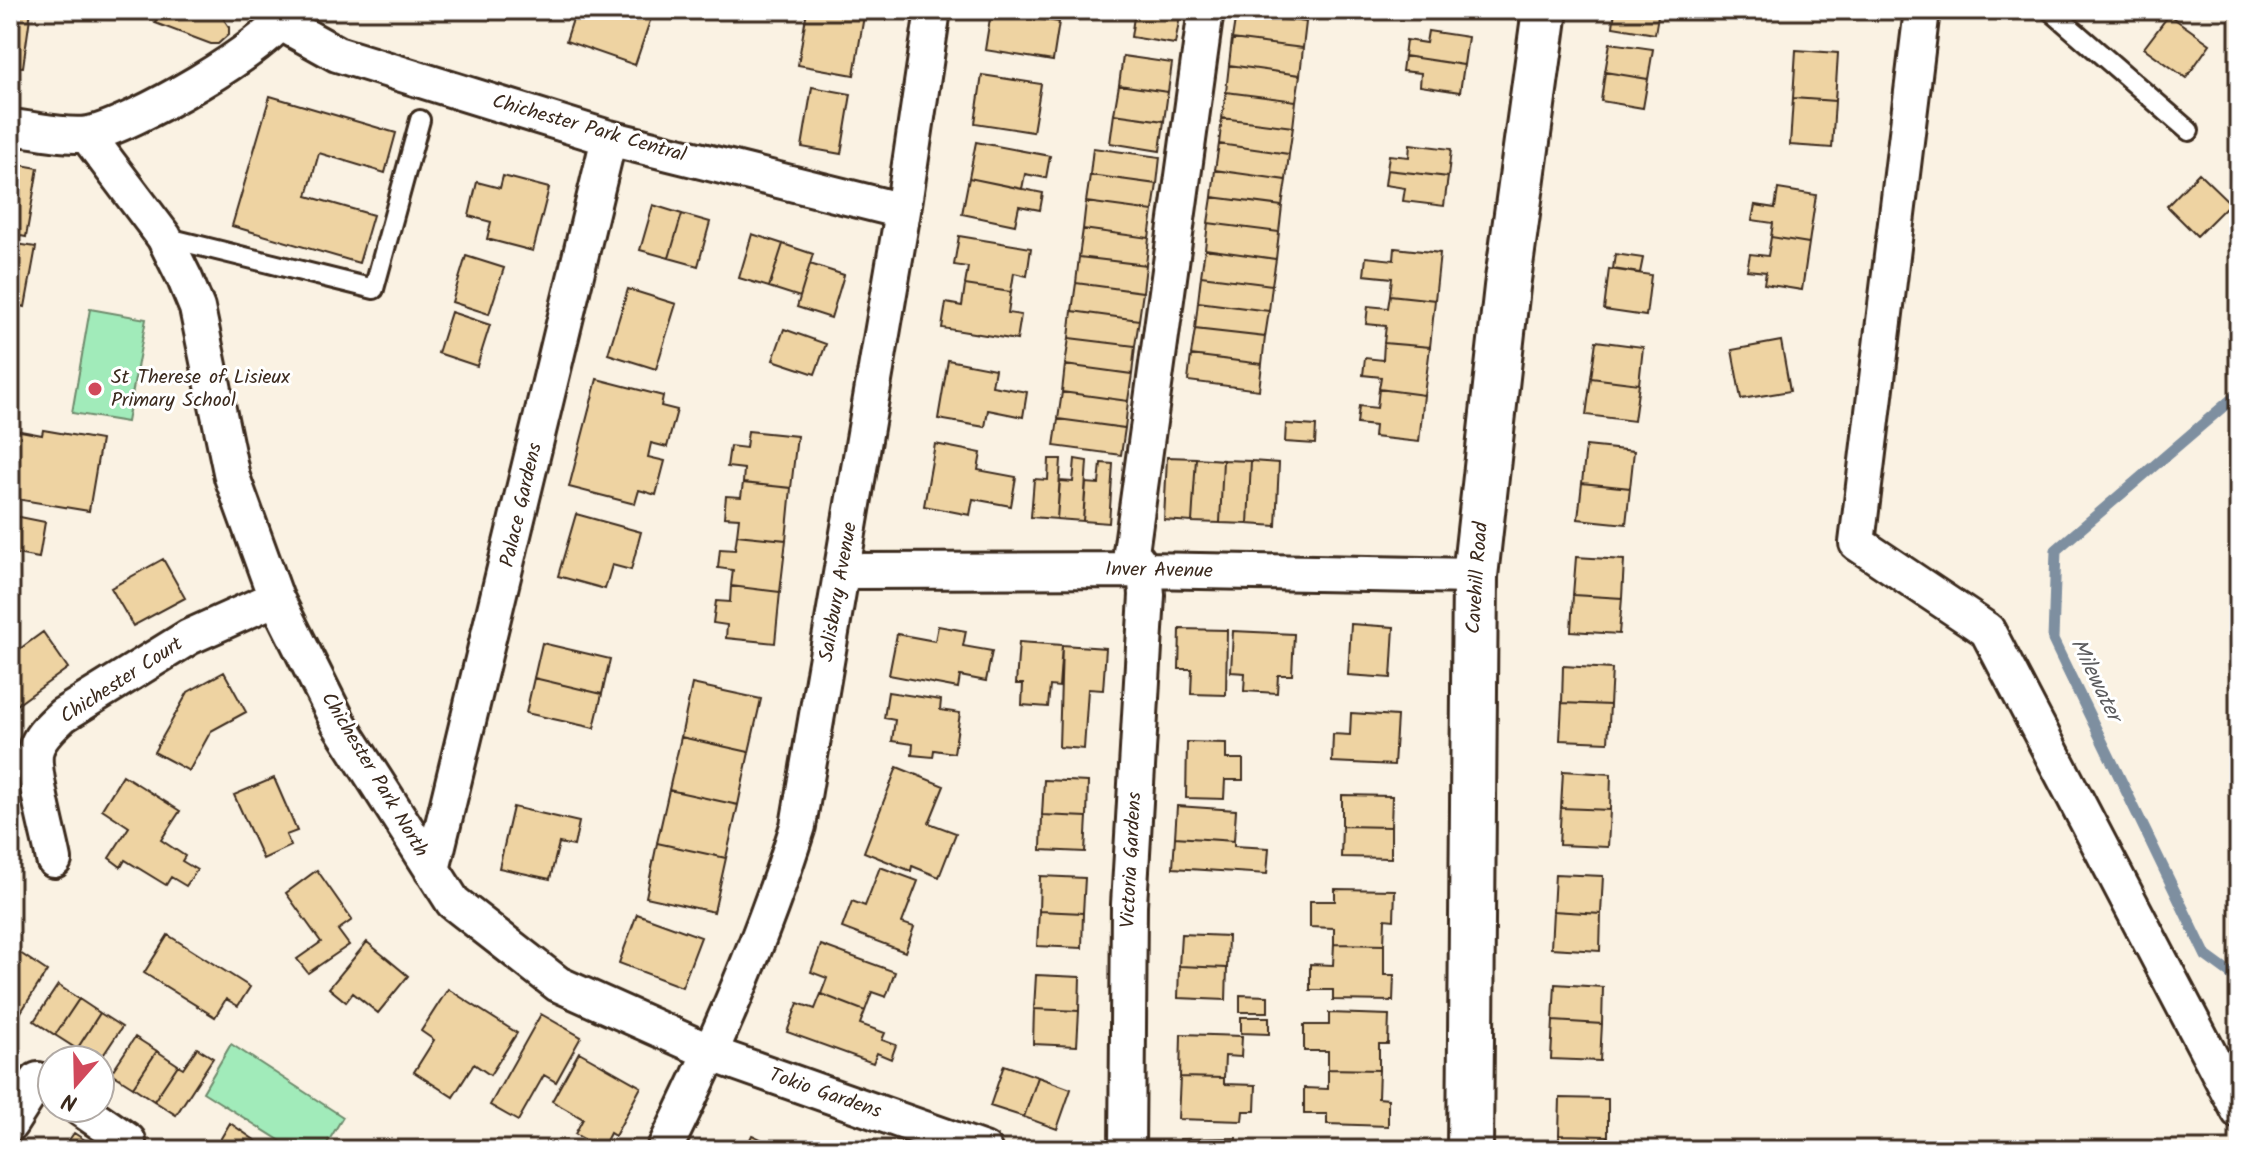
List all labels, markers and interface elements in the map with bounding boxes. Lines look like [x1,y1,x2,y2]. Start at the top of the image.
street label: Chichester Park Central [488,86,690,172]
place label: St Therese of Lisieux Primary School [111,362,290,417]
marker: St Therese of Lisieux Primary School [86,380,104,398]
street label: Palace Gardens [492,439,552,570]
street label: Salisbury Avenue [811,520,867,664]
street label: Cavehill Road [1458,520,1498,635]
street label: Inver Avenue [1105,554,1213,588]
street label: Chichester Court [54,629,190,733]
water label: Milewater [2060,632,2132,732]
street label: Chichester Park North [312,686,436,864]
street label: Victoria Gardens [1112,791,1152,929]
north arrow [36,1044,116,1124]
street label: Tokio Gardens [764,1060,886,1128]
text: N [57,1082,83,1119]

